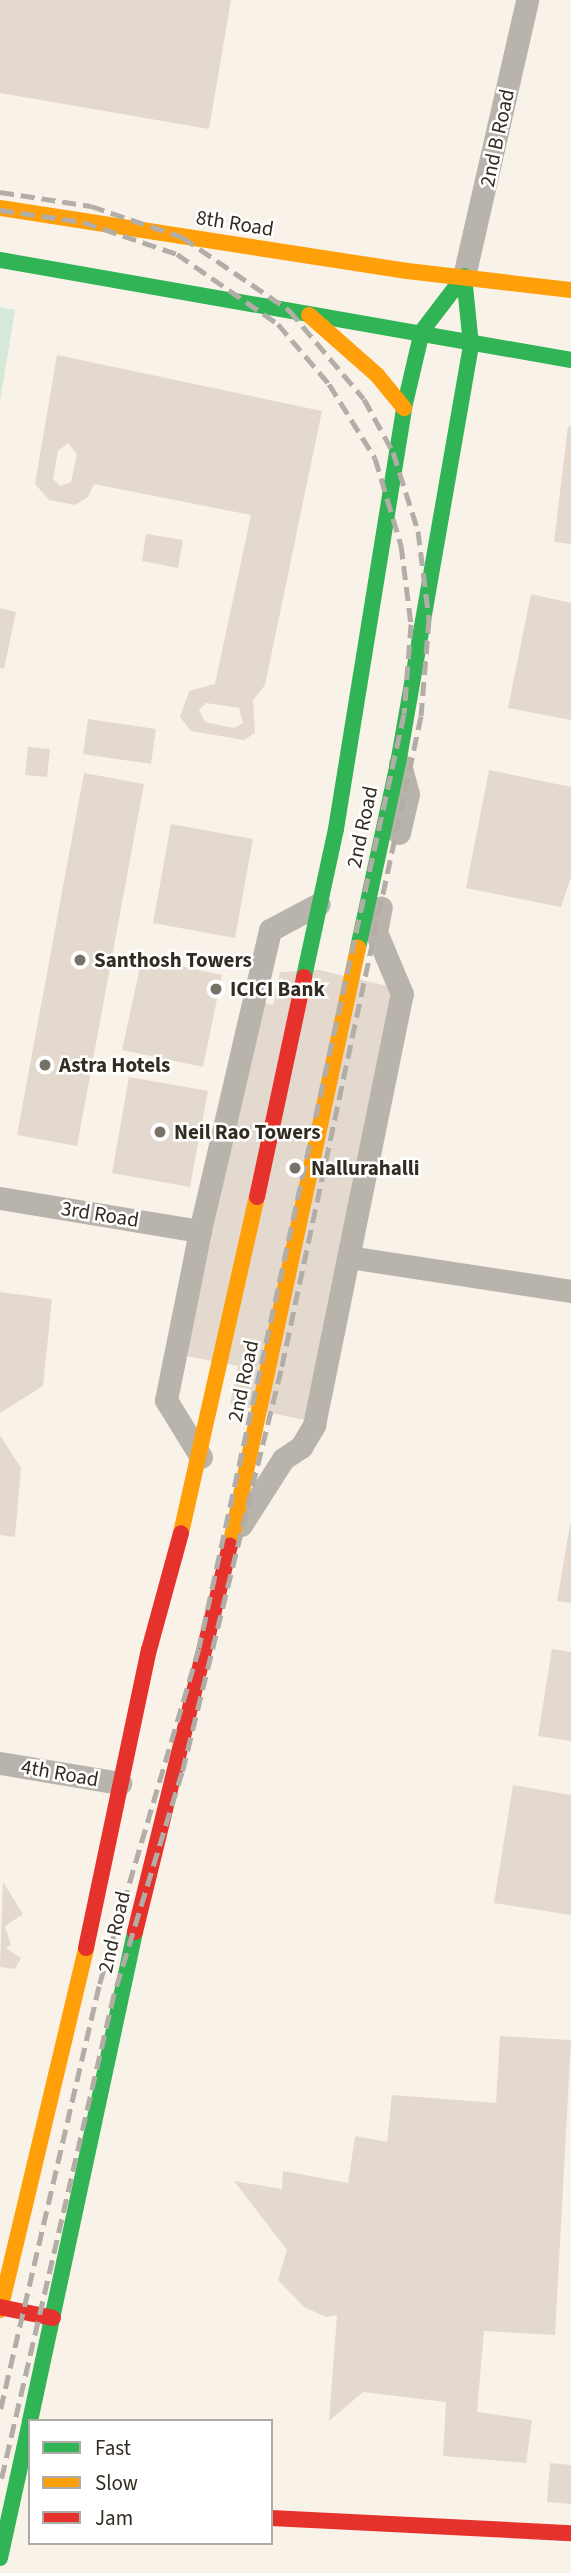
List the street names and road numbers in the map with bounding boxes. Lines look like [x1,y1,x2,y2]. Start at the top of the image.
street label: 2nd B Road [474,87,520,189]
street label: 8th Road [194,204,276,242]
street label: 2nd Road [341,784,383,870]
street label: 3rd Road [59,1195,141,1233]
street label: 2nd Road [222,1338,264,1424]
street label: 4th Road [19,1754,101,1792]
street label: 2nd Road [92,1889,136,1975]

